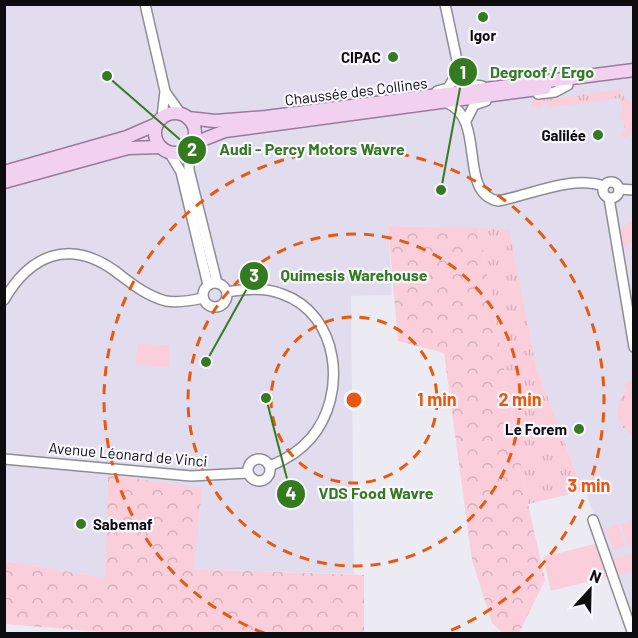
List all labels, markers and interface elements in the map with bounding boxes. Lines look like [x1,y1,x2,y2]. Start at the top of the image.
marker: Igor [476,10,490,24]
place label: Igor [470,26,496,44]
place label: CIPAC [341,48,381,66]
marker: CIPAC [386,50,400,64]
callout: Degroof / Ergo [448,55,606,89]
text: 1 [460,61,466,83]
text: Degroof / Ergo [490,62,594,81]
street label: Chaussée des Collines [284,73,428,109]
place label: Galilée [541,126,586,144]
marker: Galilée [591,128,605,142]
callout: Audi - Percy Motors Wavre [177,133,416,167]
text: 2 [187,138,197,160]
text: Audi - Percy Motors Wavre [219,139,405,158]
callout: Quimesis Warehouse [239,259,440,293]
text: 3 [249,264,259,286]
text: Quimesis Warehouse [281,265,428,284]
text: 1 min [417,388,457,410]
text: 2 min [498,388,542,410]
centre of rings [344,390,364,410]
place label: Le Forem [505,420,567,438]
marker: Le Forem [572,422,586,436]
street label: Avenue Léonard de Vinci [48,438,208,470]
text: 3 min [568,474,610,496]
callout: VDS Food Wavre [276,477,445,511]
text: 4 [286,482,297,504]
text: VDS Food Wavre [319,483,434,502]
place label: Sabemaf [93,515,153,533]
marker: Sabemaf [74,517,88,531]
north arrow [560,560,620,620]
text: N [587,565,604,586]

